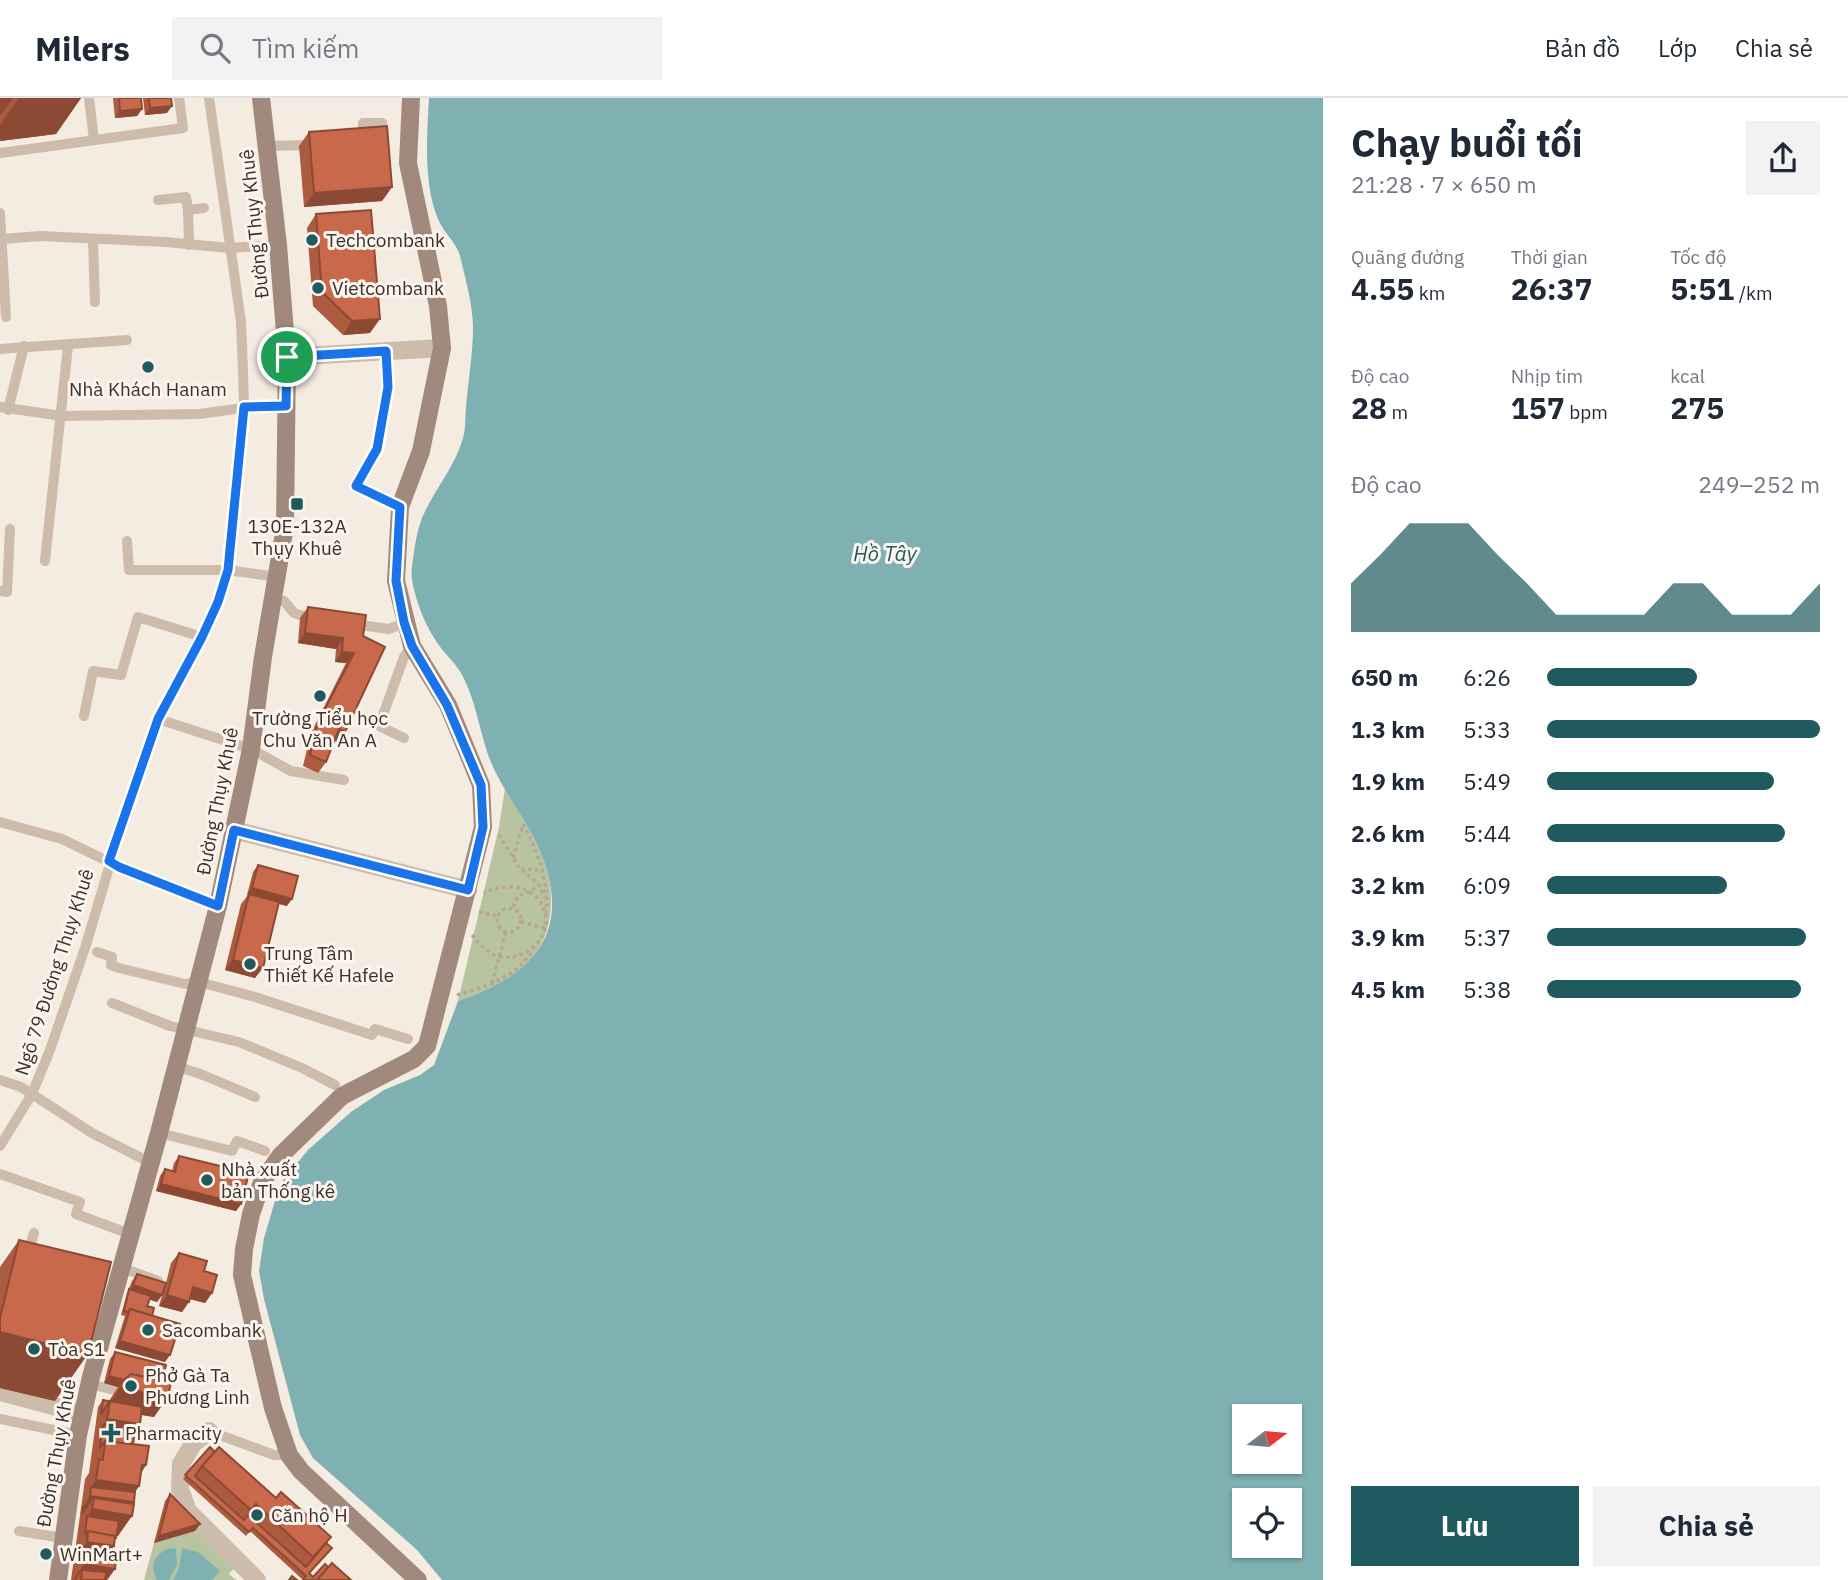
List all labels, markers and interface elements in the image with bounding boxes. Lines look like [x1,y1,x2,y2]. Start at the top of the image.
search box [172,17,662,80]
text: Milers [35,27,130,70]
icon: search [196,29,234,67]
text: Tìm kiếm [252,31,359,65]
text: Bản đồ [1545,32,1620,64]
text: Lớp [1658,32,1697,64]
text: Chia sẻ [1735,32,1813,64]
text: Chạy buổi tối [1351,118,1583,167]
button: share [1746,121,1820,195]
street label: Đường Thụy Khuê [234,148,274,300]
text: 21:28 · 7 × 650 m [1351,169,1537,199]
place label: Techcombank [326,228,445,252]
marker: Techcombank [304,232,320,248]
text: Quãng đường [1351,245,1464,269]
text: Thời gian [1511,245,1588,269]
text: Tốc độ [1670,245,1726,269]
text: 4.55 [1351,269,1414,308]
text: 26:37 [1511,269,1593,308]
text: 5:51 [1670,269,1734,308]
place label: Vietcombank [332,276,444,300]
marker: Vietcombank [310,280,326,296]
text: km [1414,281,1445,305]
text: /km [1734,281,1773,305]
pin [257,327,317,387]
icon: arrive [268,338,306,376]
marker: Nhà Khách Hanam [140,359,156,375]
text: Độ cao [1351,364,1409,388]
text: Nhịp tim [1511,364,1583,388]
text: kcal [1670,364,1705,388]
place label: Nhà Khách Hanam [69,377,227,401]
text: 28 [1351,388,1387,427]
text: 157 [1511,388,1565,427]
text: 275 [1670,388,1724,427]
text: m [1387,400,1408,424]
text: bpm [1565,400,1608,424]
text: Độ cao [1351,469,1422,499]
text: 249–252 m [1698,469,1820,499]
marker: 130E-132A Thụy Khuê [289,496,305,512]
place label: 130E-132A Thụy Khuê [247,514,347,560]
water label: Hồ Tây [853,539,918,567]
text: 650 m [1351,662,1418,692]
text: 6:26 [1463,662,1511,692]
marker: Trường Tiểu học Chu Văn An A [312,688,328,704]
place label: Trường Tiểu học Chu Văn An A [252,706,388,752]
text: 1.3 km [1351,714,1425,744]
text: 5:33 [1463,714,1511,744]
street label: Đường Thụy Khuê [191,725,243,877]
text: 1.9 km [1351,766,1425,796]
text: 5:49 [1463,766,1511,796]
text: 2.6 km [1351,818,1425,848]
text: 5:44 [1463,818,1511,848]
street label: Ngõ 79 Đường Thụy Khuê [9,866,99,1078]
text: 3.2 km [1351,870,1425,900]
text: 6:09 [1463,870,1511,900]
text: 3.9 km [1351,922,1425,952]
text: 5:37 [1463,922,1511,952]
place label: Trung Tâm Thiết Kế Hafele [264,941,394,987]
marker: Trung Tâm Thiết Kế Hafele [242,956,258,972]
text: 4.5 km [1351,974,1425,1004]
text: 5:38 [1463,974,1511,1004]
place label: Nhà xuất bản Thống kê [221,1157,335,1203]
marker: Nhà xuất bản Thống kê [199,1172,215,1188]
place label: Sacombank [162,1318,262,1342]
marker: Sacombank [140,1322,156,1338]
place label: Tòa S1 [48,1337,105,1361]
marker: Tòa S1 [26,1341,42,1357]
place label: Phở Gà Ta Phương Linh [145,1363,250,1409]
street label: Đường Thụy Khuê [31,1377,81,1529]
marker: Phở Gà Ta Phương Linh [123,1378,139,1394]
north arrow [1232,1404,1302,1474]
map controls [1232,1404,1302,1558]
place label: Pharmacity [125,1421,222,1445]
marker: Pharmacity [103,1425,119,1441]
button: Lưu [1351,1486,1579,1566]
button: Chia sẻ [1593,1486,1820,1566]
button: locate [1232,1488,1302,1558]
place label: Căn hộ H [271,1503,348,1527]
marker: Căn hộ H [249,1507,265,1523]
place label: WinMart+ [60,1542,143,1566]
marker: WinMart+ [38,1546,54,1562]

